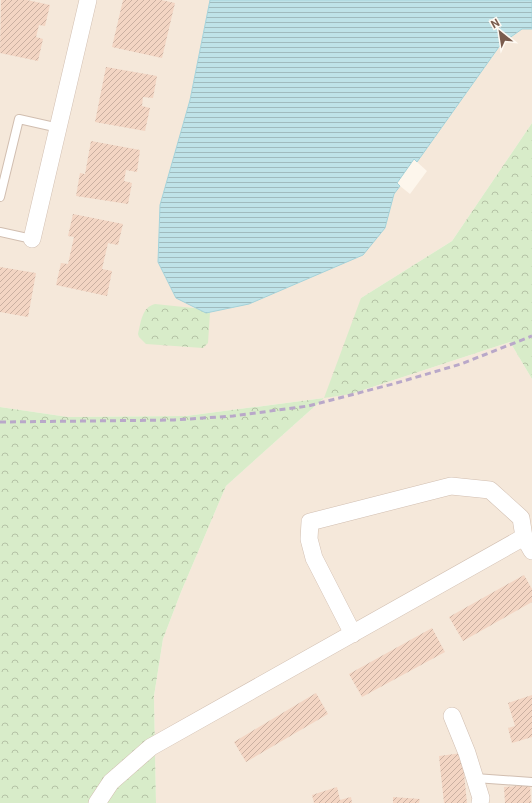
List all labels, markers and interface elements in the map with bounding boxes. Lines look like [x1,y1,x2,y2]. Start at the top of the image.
north arrow [480,12,520,52]
text: N [489,16,502,31]

